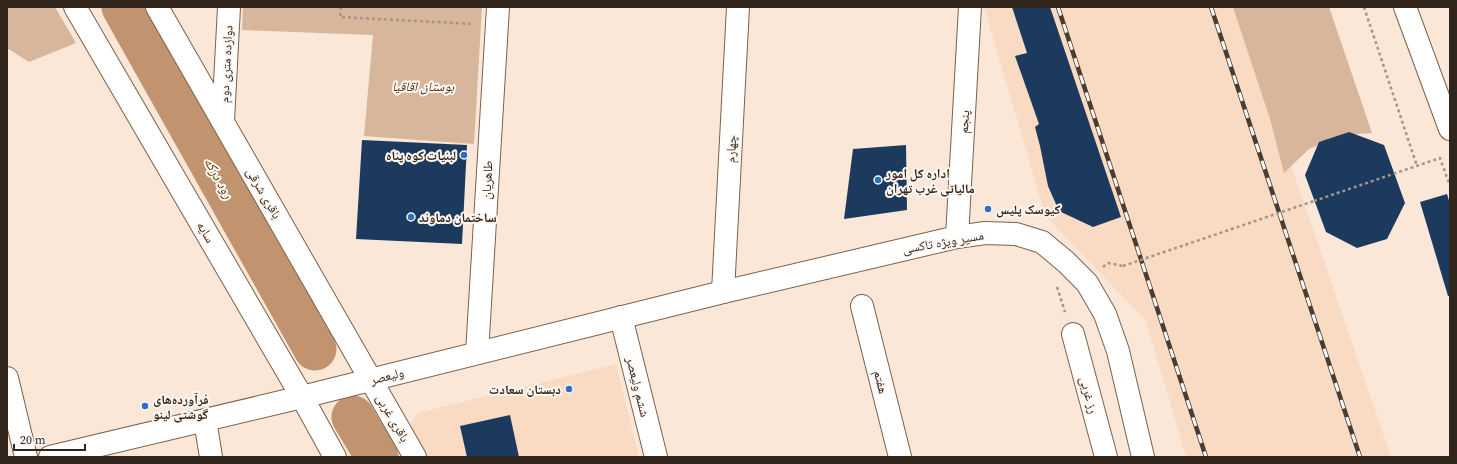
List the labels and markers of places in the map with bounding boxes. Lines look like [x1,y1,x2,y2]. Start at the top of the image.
place label: لبنیات کوه پناه [386,147,456,164]
marker: لبنیات کوه پناه [459,150,469,160]
place label: اداره کل امور مالیاتی غرب تهران [885,165,975,197]
marker: اداره کل امور مالیاتی غرب تهران [873,175,883,185]
place label: کیوسک پلیس [996,201,1061,218]
marker: کیوسک پلیس [983,204,993,214]
place label: ساختمان دماوند [419,209,497,226]
marker: ساختمان دماوند [406,212,416,222]
place label: دبستان سعادت [489,381,561,398]
marker: دبستان سعادت [564,384,574,394]
place label: فرآورده‌های گوشتی لینو [153,391,209,423]
marker: فرآورده‌های گوشتی لینو [140,401,150,411]

